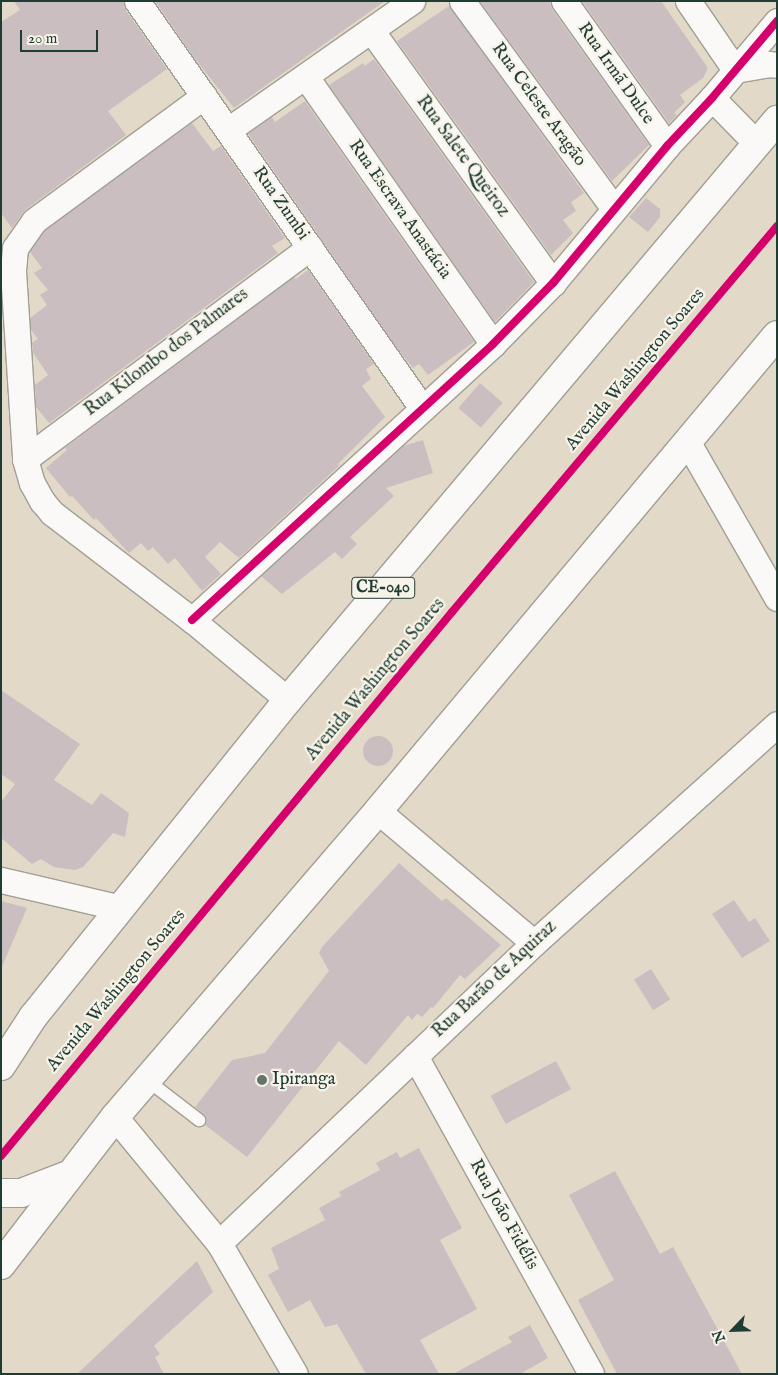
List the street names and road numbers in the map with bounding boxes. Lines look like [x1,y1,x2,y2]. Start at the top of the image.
street label: Rua Irmã Dulce [572,19,658,129]
street label: Rua Celeste Aragão [486,39,590,171]
street label: Rua Salete Queiroz [411,92,513,222]
street label: Rua Escrava Anastácia [343,136,455,284]
street label: Rua Zumbi [247,163,313,245]
street label: Rua Kilombo dos Palmares [81,284,253,422]
street label: Avenida Washington Soares [562,285,710,455]
road number: CE-040 [350,574,416,602]
street label: Avenida Washington Soares [302,595,450,765]
street label: Avenida Washington Soares [43,906,191,1076]
street label: Rua Barão de Aquiraz [428,917,562,1043]
street label: Rua João Fidélis [464,1156,542,1274]

